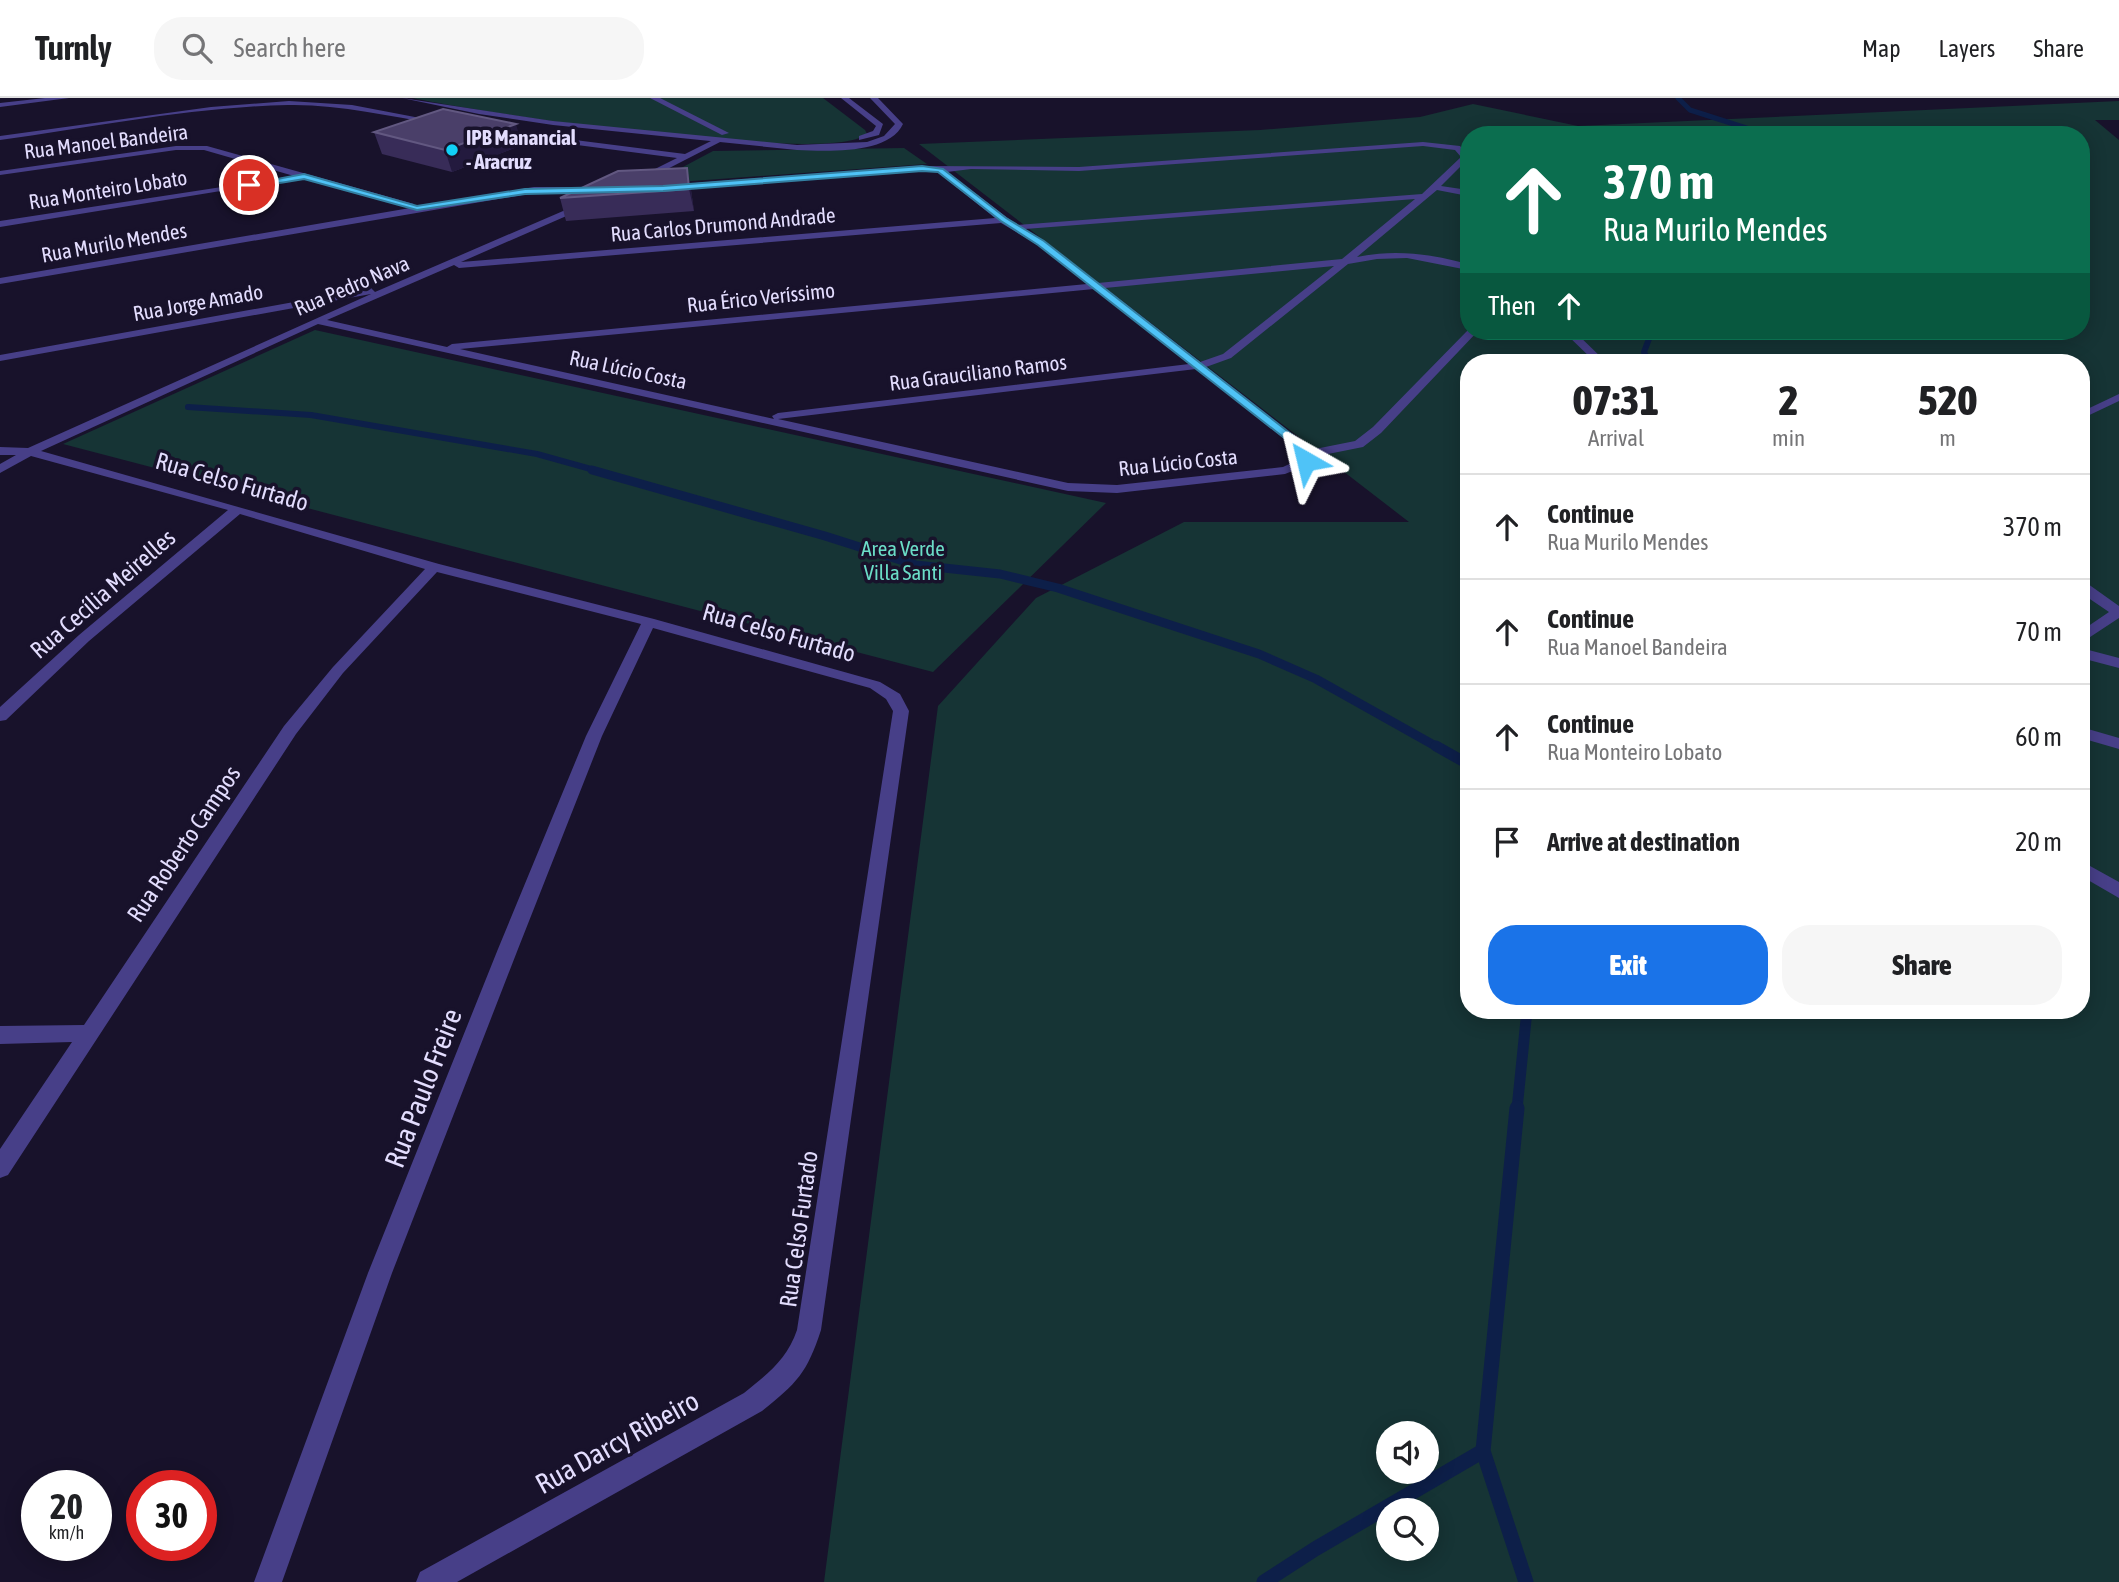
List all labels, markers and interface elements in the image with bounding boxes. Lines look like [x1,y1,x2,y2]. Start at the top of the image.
search box [154,17,644,80]
text: Turnly [35,29,112,67]
icon: search [178,29,216,67]
text: Search here [234,33,346,63]
text: Map [1862,35,1901,62]
text: Layers [1939,35,1995,62]
text: Share [2033,35,2084,62]
street label: Rua Manoel Bandeira [23,119,189,163]
place label: IPB Manancial - Aracruz [466,125,577,173]
marker: IPB Manancial - Aracruz [444,142,460,158]
text: 370 m [1603,153,1714,209]
icon: ahead [1488,154,1579,245]
pin [219,155,279,215]
street label: Rua Monteiro Lobato [27,165,189,213]
icon: arrive [230,166,268,204]
street label: Rua Carlos Drumond Andrade [609,202,836,246]
text: Rua Murilo Mendes [1603,211,1827,248]
street label: Rua Murilo Mendes [39,217,188,267]
street label: Rua Pedro Nava [291,250,412,320]
street label: Rua Érico Veríssimo [686,277,836,317]
street label: Rua Jorge Amado [131,279,265,325]
icon: ahead [1550,287,1588,325]
text: Then [1488,291,1536,321]
street label: Rua Lúcio Costa [567,345,689,393]
street label: Rua Grauciliano Ramos [888,349,1068,395]
text: 07:31 [1573,376,1659,424]
text: 2 [1779,376,1798,424]
text: 520 [1918,376,1977,424]
position arrow [1269,424,1343,498]
text: Arrival [1588,425,1644,451]
text: min [1772,425,1805,451]
text: m [1939,425,1956,451]
street label: Rua Lúcio Costa [1117,444,1239,480]
street label: Rua Celso Furtado [153,447,312,516]
text: Continue [1547,499,1634,529]
icon: ahead [1488,508,1526,546]
text: 370 m [2003,512,2062,542]
street label: Rua Cecília Meirelles [25,524,180,664]
text: Rua Murilo Mendes [1547,529,1708,555]
park label: Area Verde Villa Santi [861,536,945,584]
street label: Rua Celso Furtado [700,598,859,667]
text: Continue [1547,604,1634,634]
icon: ahead [1488,613,1526,651]
text: 70 m [2015,617,2062,647]
text: Rua Manoel Bandeira [1547,634,1728,660]
text: Continue [1547,709,1634,739]
icon: ahead [1488,718,1526,756]
text: 60 m [2015,722,2062,752]
text: Rua Monteiro Lobato [1547,739,1722,765]
street label: Rua Roberto Campos [121,761,246,927]
icon: arrive [1488,823,1526,861]
text: Arrive at destination [1547,827,1740,857]
text: 20 m [2015,827,2062,857]
button: Exit [1488,925,1768,1005]
button: Share [1782,925,2062,1005]
street label: Rua Paulo Freire [378,1004,468,1172]
street label: Rua Celso Furtado [774,1149,823,1309]
street label: Rua Darcy Ribeiro [530,1384,704,1500]
map controls [1376,1421,1439,1561]
button: sound [1376,1421,1439,1484]
speed limit sign: 30 [126,1470,217,1561]
text: 20 [50,1486,83,1526]
button: search [1376,1498,1439,1561]
text: km/h [49,1522,84,1543]

